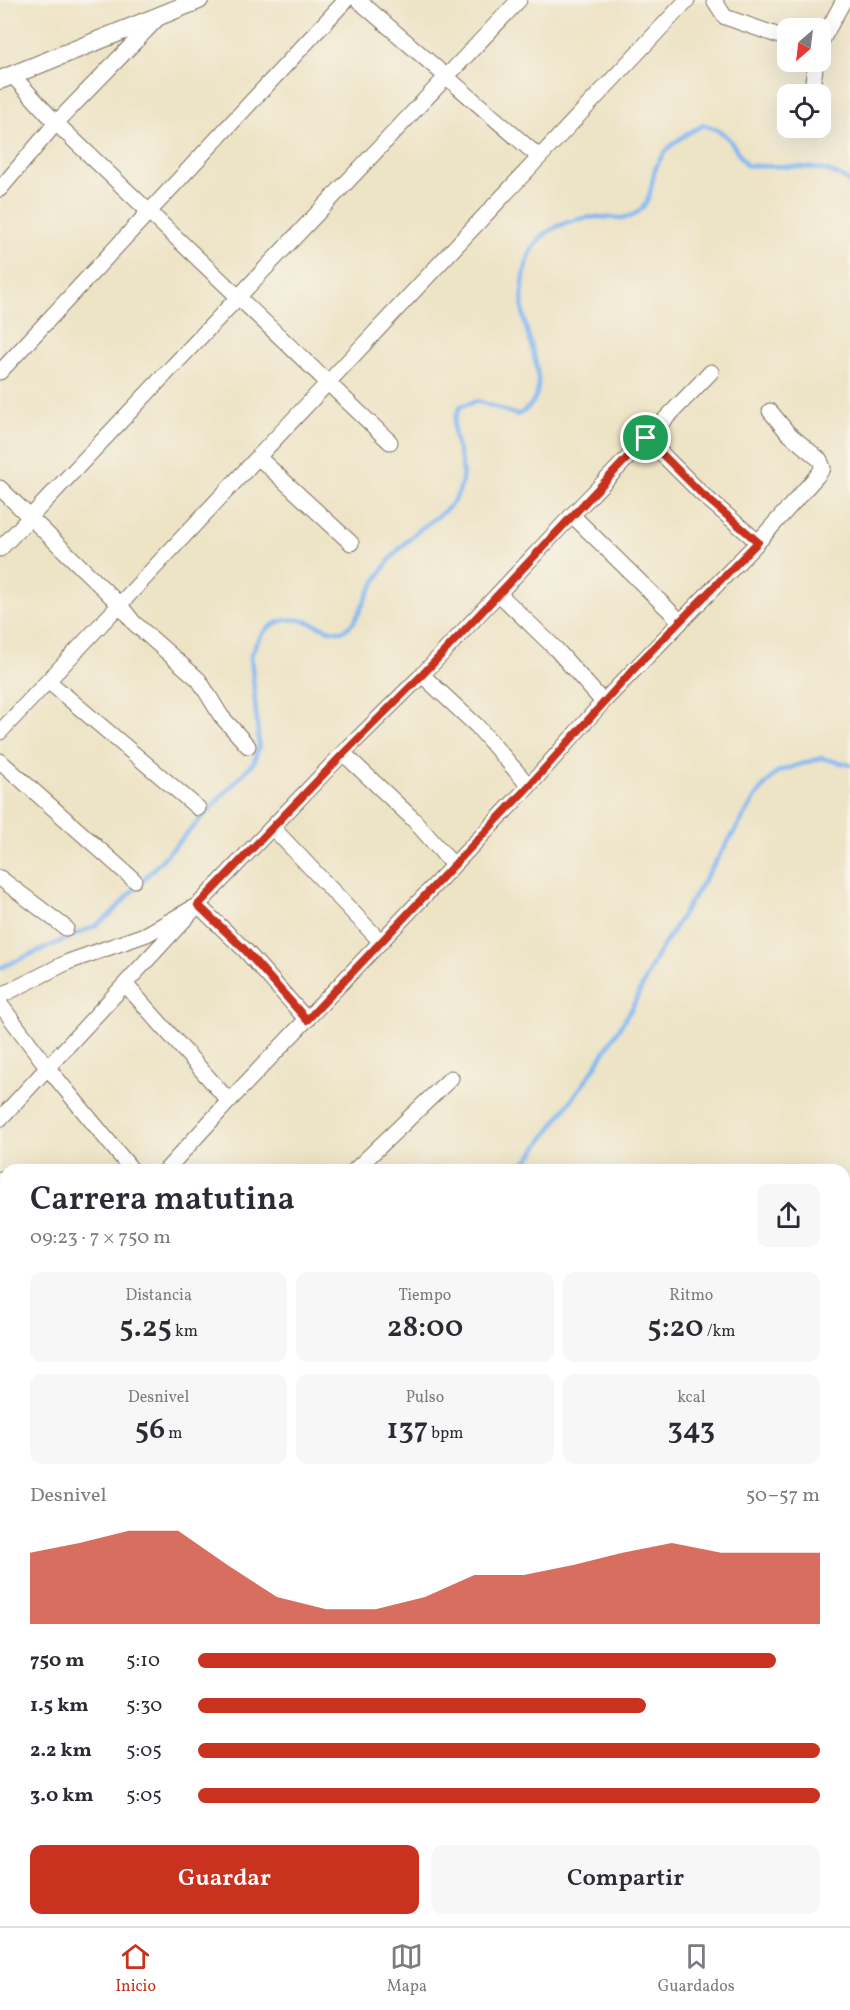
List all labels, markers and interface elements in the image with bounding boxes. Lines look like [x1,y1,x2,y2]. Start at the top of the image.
north arrow [777,18,831,72]
map controls [777,18,831,138]
button: locate [777,84,831,138]
pin [620,412,671,463]
icon: arrive [629,421,662,454]
text: Carrera matutina [30,1178,295,1224]
button: share [757,1184,820,1247]
text: 09:23 · 7 × 750 m [30,1224,171,1252]
text: Distancia [125,1285,192,1307]
text: Tiempo [399,1285,451,1307]
text: Ritmo [669,1285,713,1307]
text: 5.25 [119,1307,172,1349]
text: 28:00 [387,1307,463,1349]
text: 5:20 [647,1307,704,1349]
text: km [172,1321,198,1343]
text: /km [704,1321,735,1343]
text: Desnivel [128,1387,189,1409]
text: Pulso [406,1387,444,1409]
text: kcal [677,1387,706,1409]
text: 56 [135,1409,165,1451]
text: 137 [387,1409,428,1451]
text: 343 [668,1409,715,1451]
text: m [165,1423,183,1445]
text: bpm [428,1423,463,1445]
text: Desnivel [30,1482,106,1510]
text: 50–57 m [746,1482,820,1510]
text: 750 m [30,1647,85,1675]
text: 5:10 [126,1647,160,1675]
text: 1.5 km [30,1692,89,1720]
text: 5:30 [126,1692,162,1720]
text: 2.2 km [30,1737,92,1765]
text: 5:05 [126,1737,162,1765]
text: 3.0 km [30,1782,94,1810]
text: 5:05 [126,1782,162,1810]
button: Guardar [30,1845,419,1914]
button: Compartir [431,1845,820,1914]
tab: Inicio [115,1940,156,1998]
tab: Mapa [387,1940,427,1998]
tab: Guardados [658,1940,735,1998]

